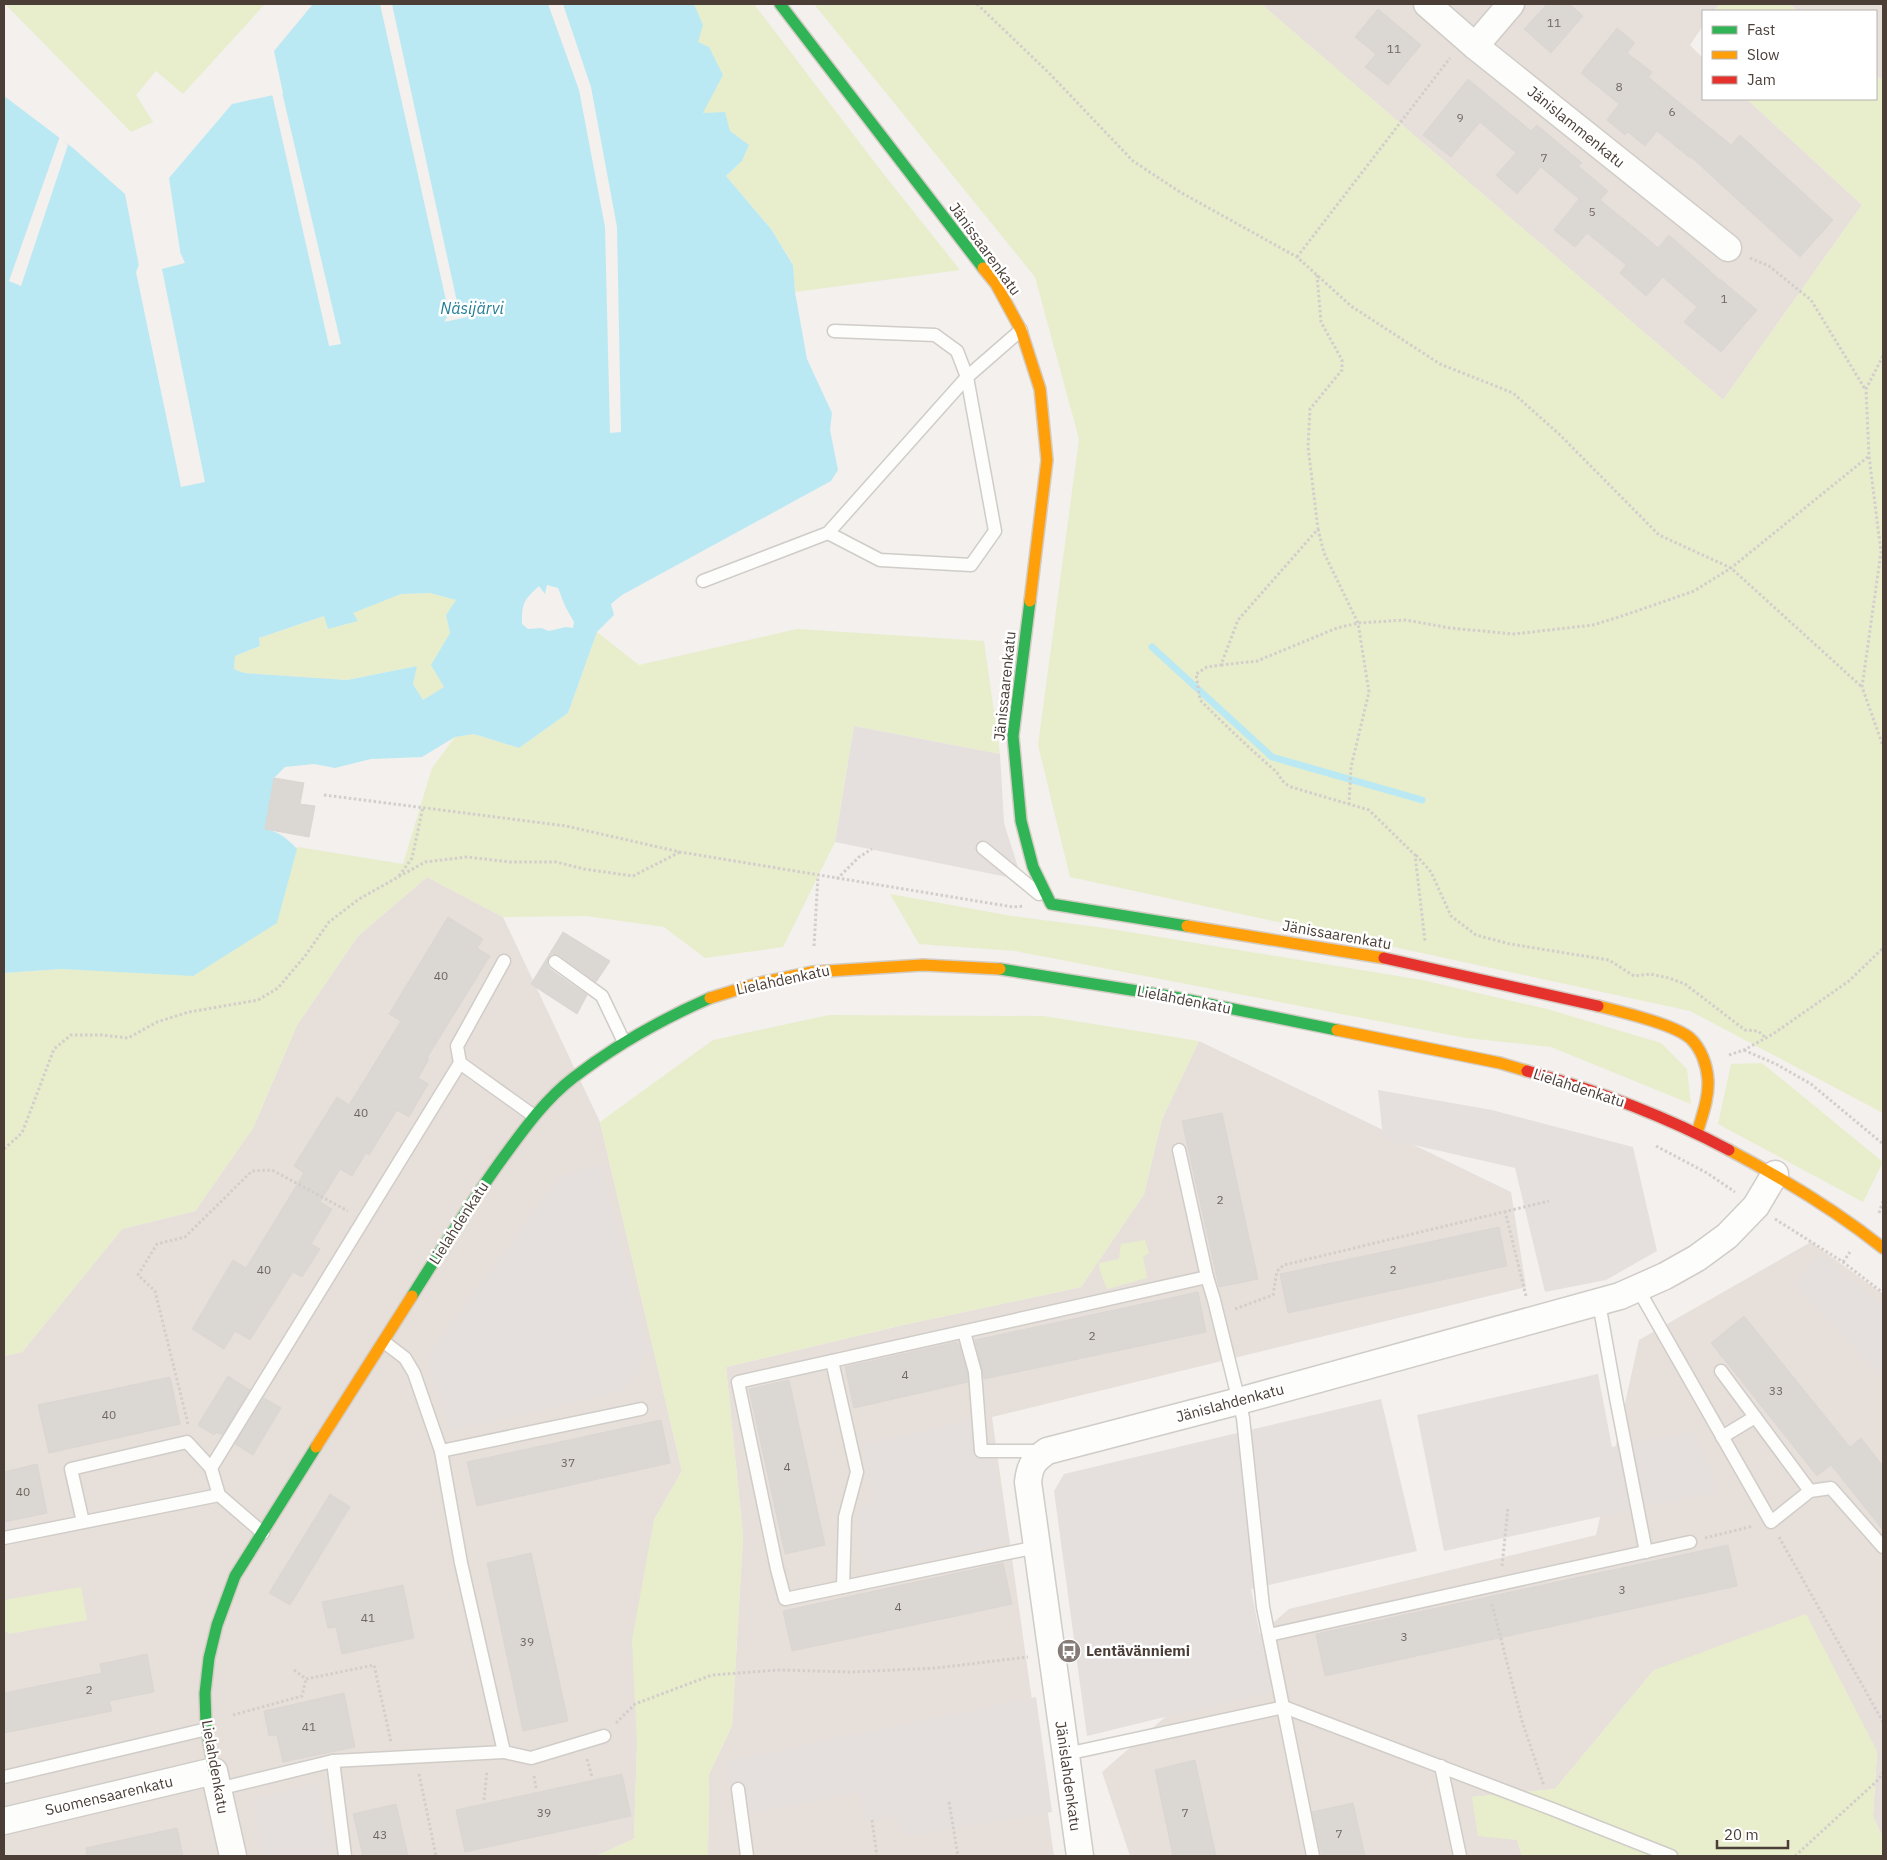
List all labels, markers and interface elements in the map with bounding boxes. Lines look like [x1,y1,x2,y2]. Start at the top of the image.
legend [1702,10,1877,100]
house number: 11 [1547,15,1561,30]
text: Fast [1747,20,1775,39]
house number: 11 [1387,41,1401,56]
text: Slow [1747,45,1780,64]
text: Jam [1747,70,1776,89]
house number: 8 [1615,79,1623,94]
street label: Jänislammenkatu [1524,81,1629,172]
house number: 6 [1668,104,1676,119]
house number: 9 [1456,110,1464,125]
house number: 7 [1540,150,1548,165]
street label: Jänissaarenkatu [945,199,1026,299]
house number: 5 [1588,204,1596,219]
house number: 1 [1720,291,1728,306]
water label: Näsijärvi [440,298,504,318]
street label: Jänissaarenkatu [989,630,1020,742]
street label: Jänissaarenkatu [1281,916,1393,953]
street label: Lielahdenkatu [734,960,831,999]
house number: 40 [434,968,448,983]
street label: Lielahdenkatu [1136,981,1233,1018]
street label: Lielahdenkatu [1531,1064,1627,1111]
house number: 40 [354,1105,368,1120]
street label: Lielahdenkatu [425,1178,492,1268]
house number: 2 [1216,1192,1224,1207]
house number: 40 [257,1262,271,1277]
house number: 2 [1389,1262,1397,1277]
house number: 2 [1088,1328,1096,1343]
house number: 4 [901,1367,909,1382]
street label: Jänislahdenkatu [1174,1379,1286,1426]
house number: 33 [1769,1383,1783,1398]
house number: 40 [102,1407,116,1422]
house number: 37 [561,1455,575,1470]
house number: 4 [783,1459,791,1474]
house number: 40 [16,1484,30,1499]
house number: 3 [1618,1582,1626,1597]
house number: 4 [894,1599,902,1614]
house number: 41 [361,1610,375,1625]
house number: 3 [1400,1629,1408,1644]
house number: 39 [520,1634,534,1649]
bus stop icon: Lentävänniemi [1056,1638,1082,1664]
place label: Lentävänniemi [1086,1641,1190,1660]
house number: 2 [85,1682,93,1697]
street label: Lielahdenkatu [198,1718,233,1815]
house number: 41 [302,1719,316,1734]
street label: Jänislahdenkatu [1051,1720,1086,1832]
street label: Suomensaarenkatu [43,1772,175,1819]
house number: 39 [537,1805,551,1820]
house number: 7 [1181,1805,1189,1820]
scale bar [1717,1818,1788,1850]
text: 20 m [1724,1825,1759,1844]
house number: 7 [1335,1826,1343,1841]
house number: 43 [373,1827,387,1842]

